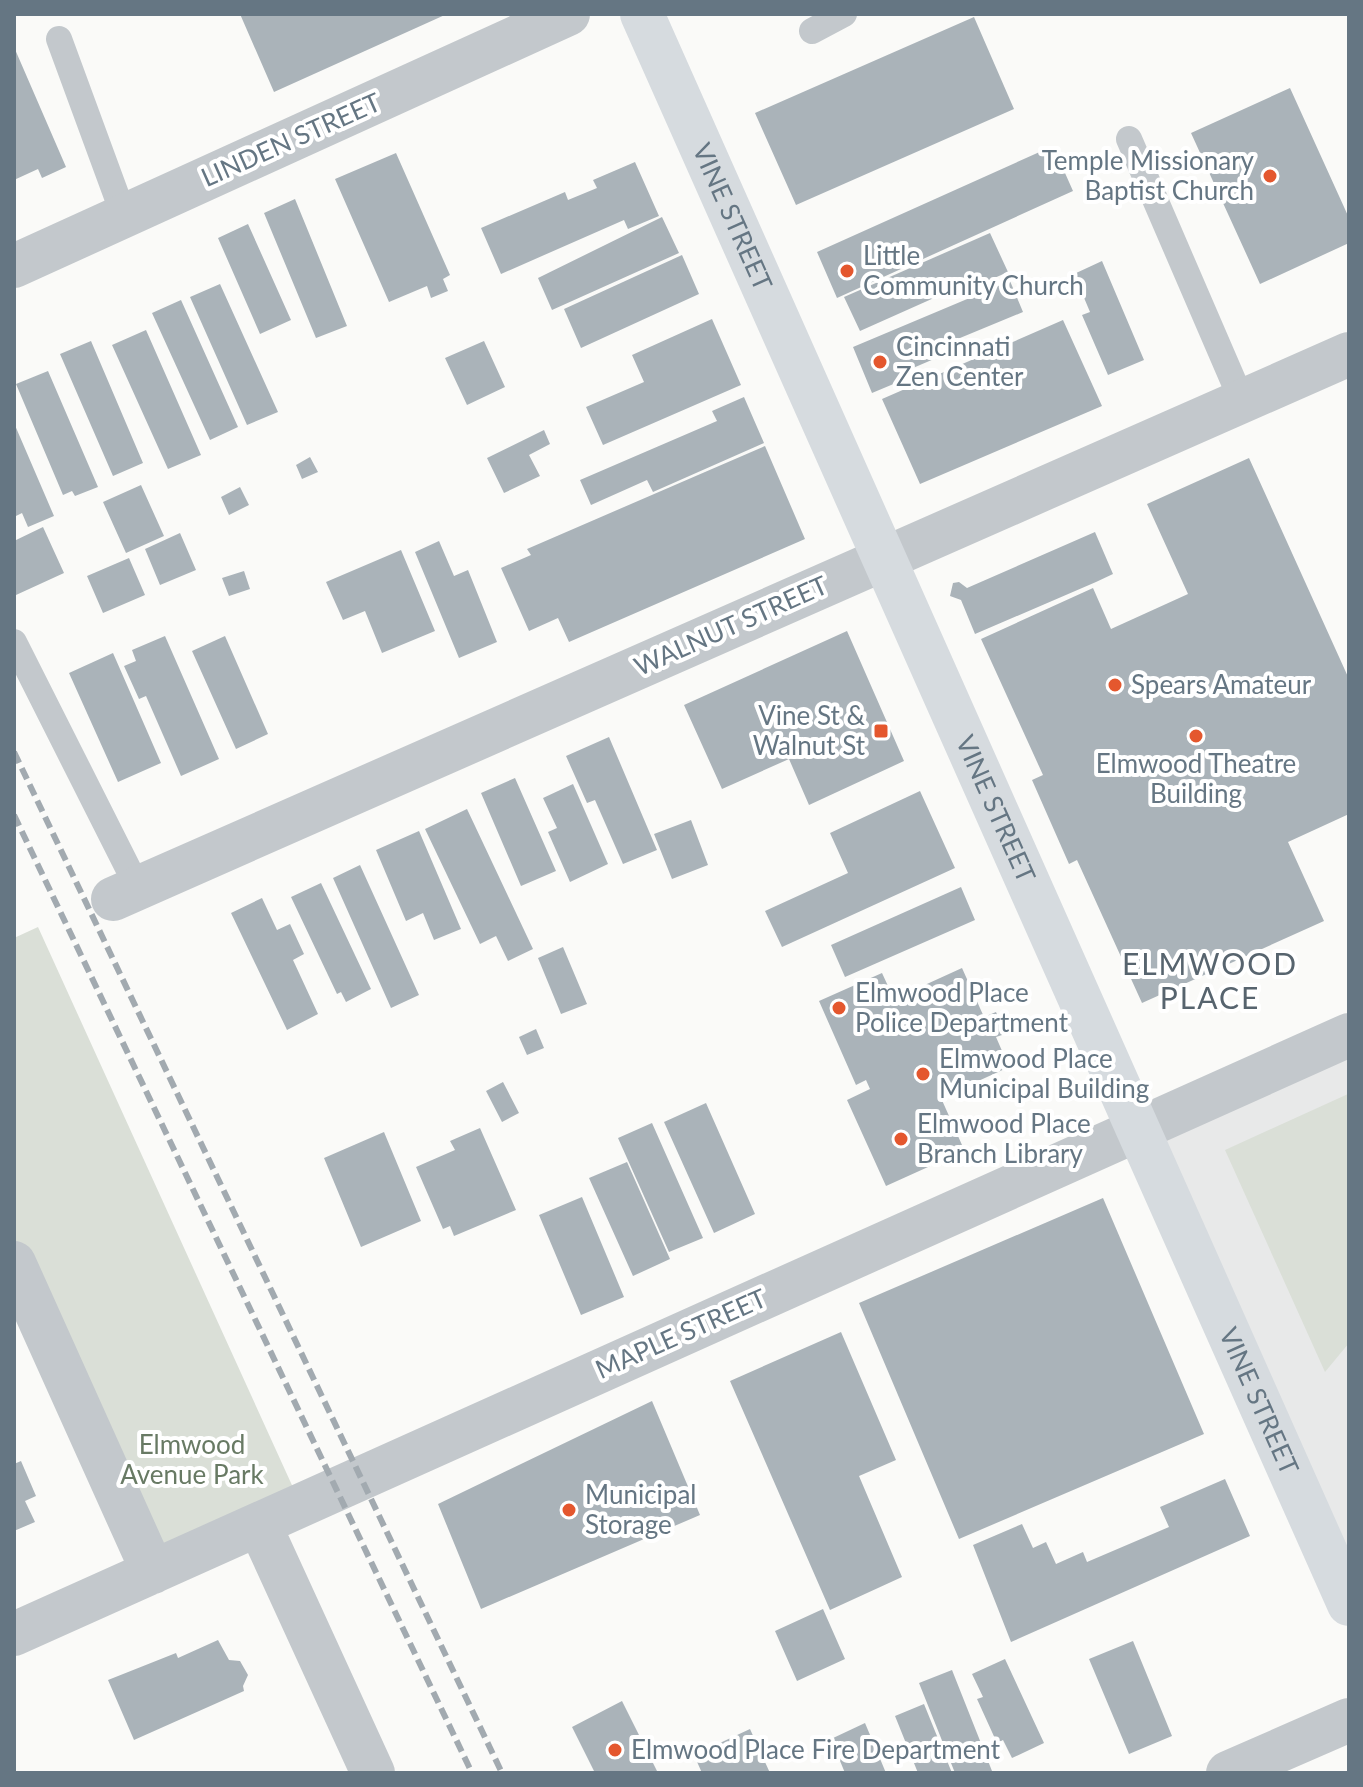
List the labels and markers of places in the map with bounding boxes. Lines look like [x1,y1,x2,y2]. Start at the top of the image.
place label: Temple Missionary Baptist Church [1042,144,1255,206]
marker: Temple Missionary Baptist Church [1261,167,1279,185]
place label: Little Community Church [863,239,1084,301]
marker: Little Community Church [838,262,856,280]
place label: Cincinnati Zen Center [896,330,1024,392]
marker: Cincinnati Zen Center [871,353,889,371]
place label: Spears Amateur [1131,668,1312,700]
marker: Spears Amateur [1106,676,1124,694]
place label: Vine St & Walnut St [753,699,866,761]
marker: Vine St & Walnut St [872,722,890,740]
marker: Elmwood Theatre Building [1187,727,1205,745]
place label: Elmwood Theatre Building [1096,747,1296,809]
place label: Elmwood Place Police Department [855,976,1069,1038]
marker: Elmwood Place Police Department [830,999,848,1017]
place label: Elmwood Place Municipal Building [939,1042,1149,1104]
marker: Elmwood Place Municipal Building [914,1065,932,1083]
place label: Elmwood Place Branch Library [917,1107,1091,1169]
marker: Elmwood Place Branch Library [892,1130,910,1148]
place label: Municipal Storage [585,1478,696,1540]
marker: Municipal Storage [560,1501,578,1519]
place label: Elmwood Place Fire Department [631,1733,1001,1765]
marker: Elmwood Place Fire Department [606,1741,624,1759]

